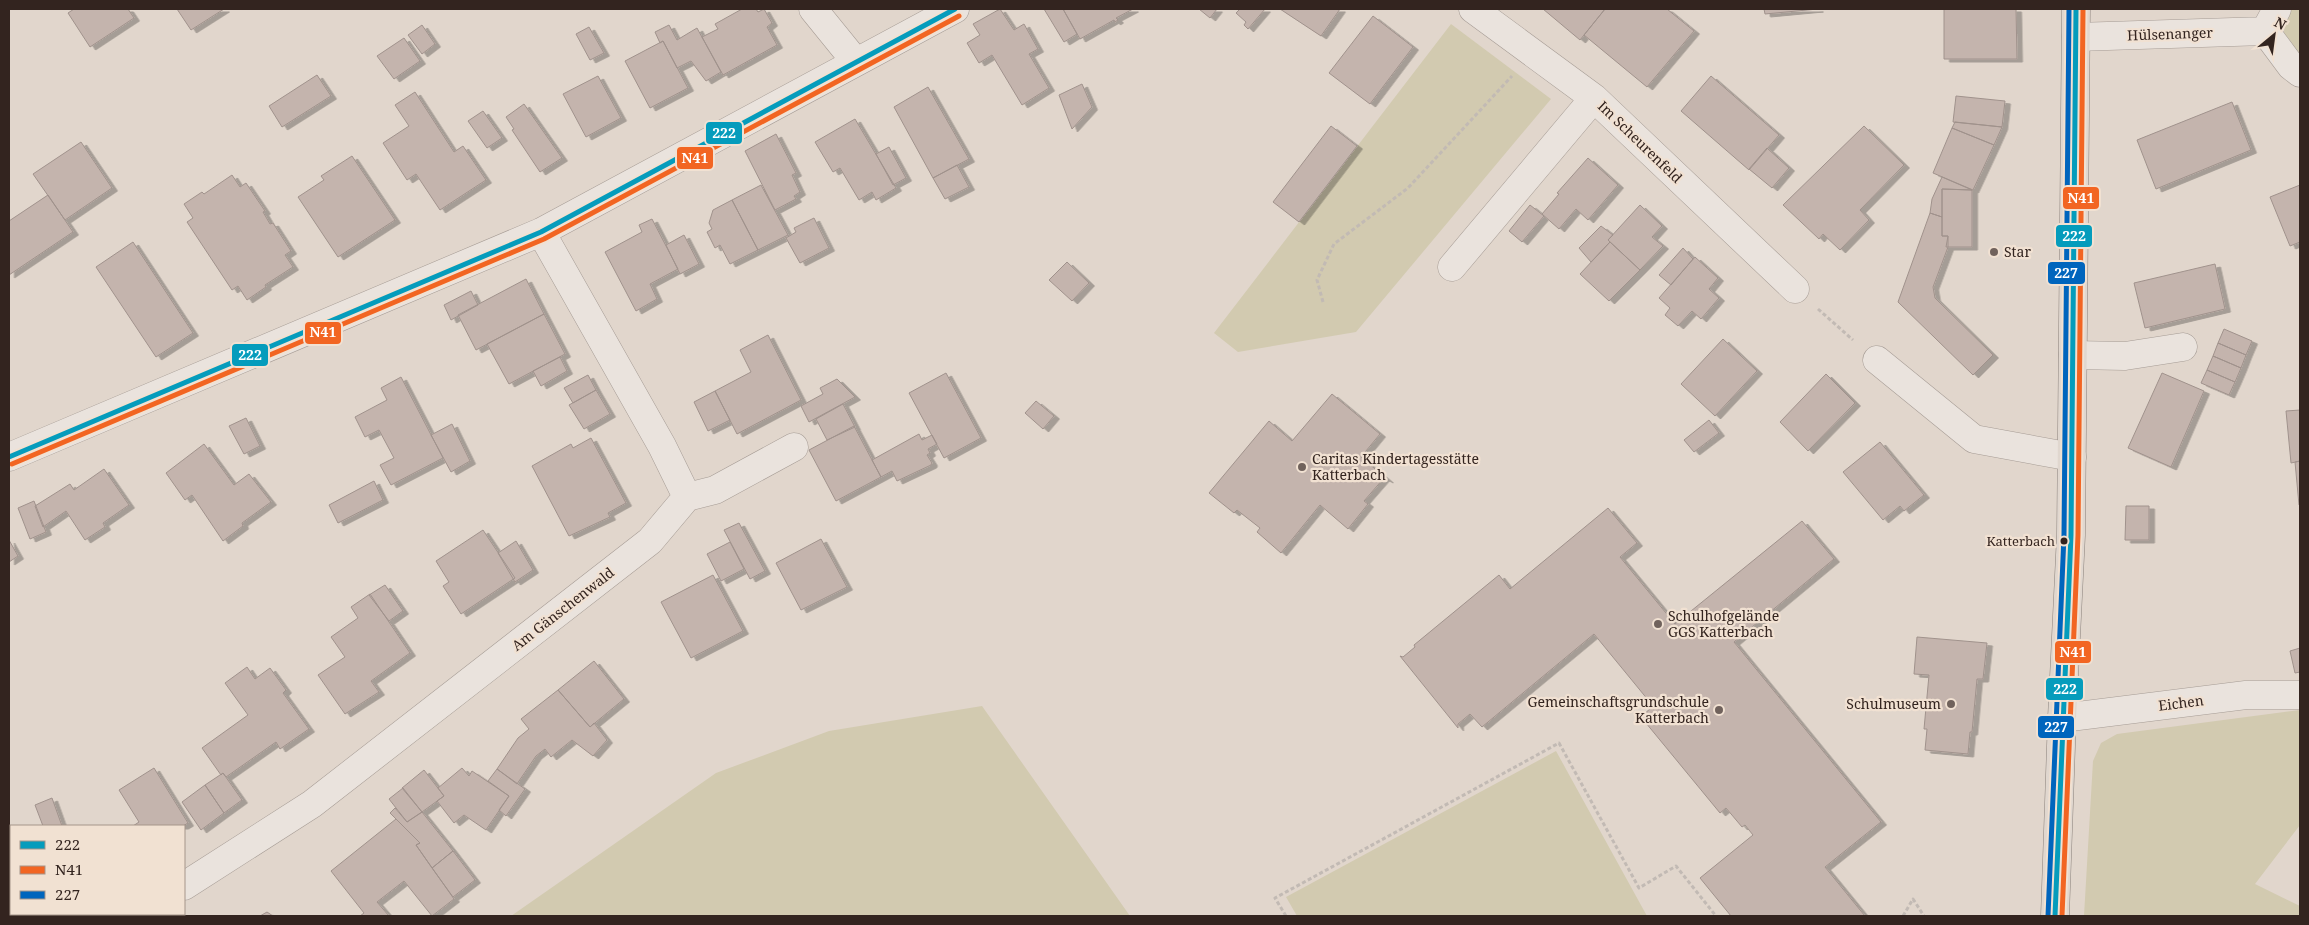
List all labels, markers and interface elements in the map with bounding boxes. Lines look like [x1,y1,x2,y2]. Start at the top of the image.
north arrow [2249,10,2299,60]
text: N [2271,12,2290,34]
street label: Hülsenanger [2127,22,2214,44]
street label: Im Scheurenfeld [1594,96,1687,187]
line badge: 222 [705,121,743,145]
text: 222 [712,123,736,142]
line badge: N41 [676,146,714,170]
text: N41 [682,148,709,167]
line badge: N41 [2062,186,2100,210]
text: N41 [2068,188,2095,207]
line badge: 222 [2055,224,2093,248]
text: 222 [2062,226,2086,245]
place label: Star [2004,242,2031,261]
marker: Star [1988,246,2000,258]
line badge: 227 [2047,261,2086,285]
text: 227 [2054,263,2078,282]
line badge: N41 [304,321,342,345]
text: N41 [310,322,337,341]
line badge: 222 [231,343,269,367]
text: 222 [238,345,262,364]
place label: Caritas Kindertagesstätte Katterbach [1312,449,1479,484]
marker: Caritas Kindertagesstätte Katterbach [1296,461,1308,473]
place label: Katterbach [1986,532,2055,550]
marker: Katterbach [2059,536,2069,546]
street label: Am Gänschenwald [508,562,618,655]
place label: Schulhofgelände GGS Katterbach [1668,606,1779,641]
marker: Schulhofgelände GGS Katterbach [1652,618,1664,630]
line badge: N41 [2054,640,2092,664]
text: N41 [2060,642,2087,661]
line badge: 222 [2045,677,2084,701]
text: 222 [2053,679,2077,698]
street label: Eichen [2157,690,2205,715]
place label: Gemeinschaftsgrundschule Katterbach [1527,692,1709,727]
place label: Schulmuseum [1846,694,1941,713]
marker: Schulmuseum [1945,698,1957,710]
marker: Gemeinschaftsgrundschule Katterbach [1713,704,1725,716]
line badge: 227 [2037,715,2075,739]
text: 227 [2044,717,2068,736]
legend [10,825,185,915]
text: 222 [55,834,80,854]
text: N41 [55,859,83,879]
text: 227 [55,884,80,904]

